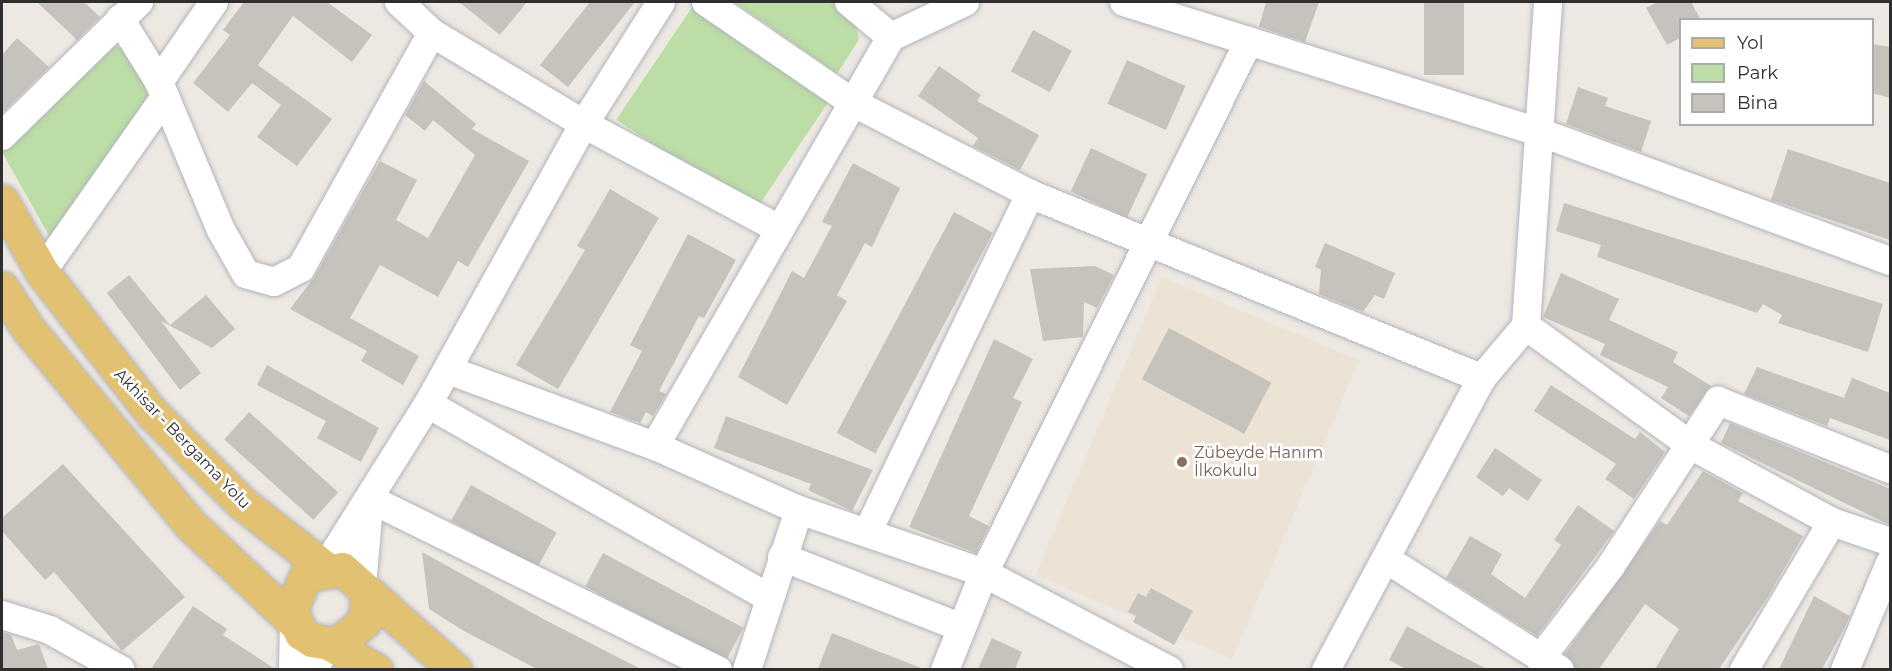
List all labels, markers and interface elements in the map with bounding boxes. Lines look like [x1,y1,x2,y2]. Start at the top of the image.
legend [1679,18,1874,126]
text: Yol [1737,32,1763,54]
text: Park [1737,62,1778,84]
text: Bina [1737,92,1778,114]
street label: Akhisar - Bergama Yolu [110,365,254,513]
place label: Zübeyde Hanım İlkokulu [1194,443,1323,481]
marker: Zübeyde Hanım İlkokulu [1175,455,1189,469]

